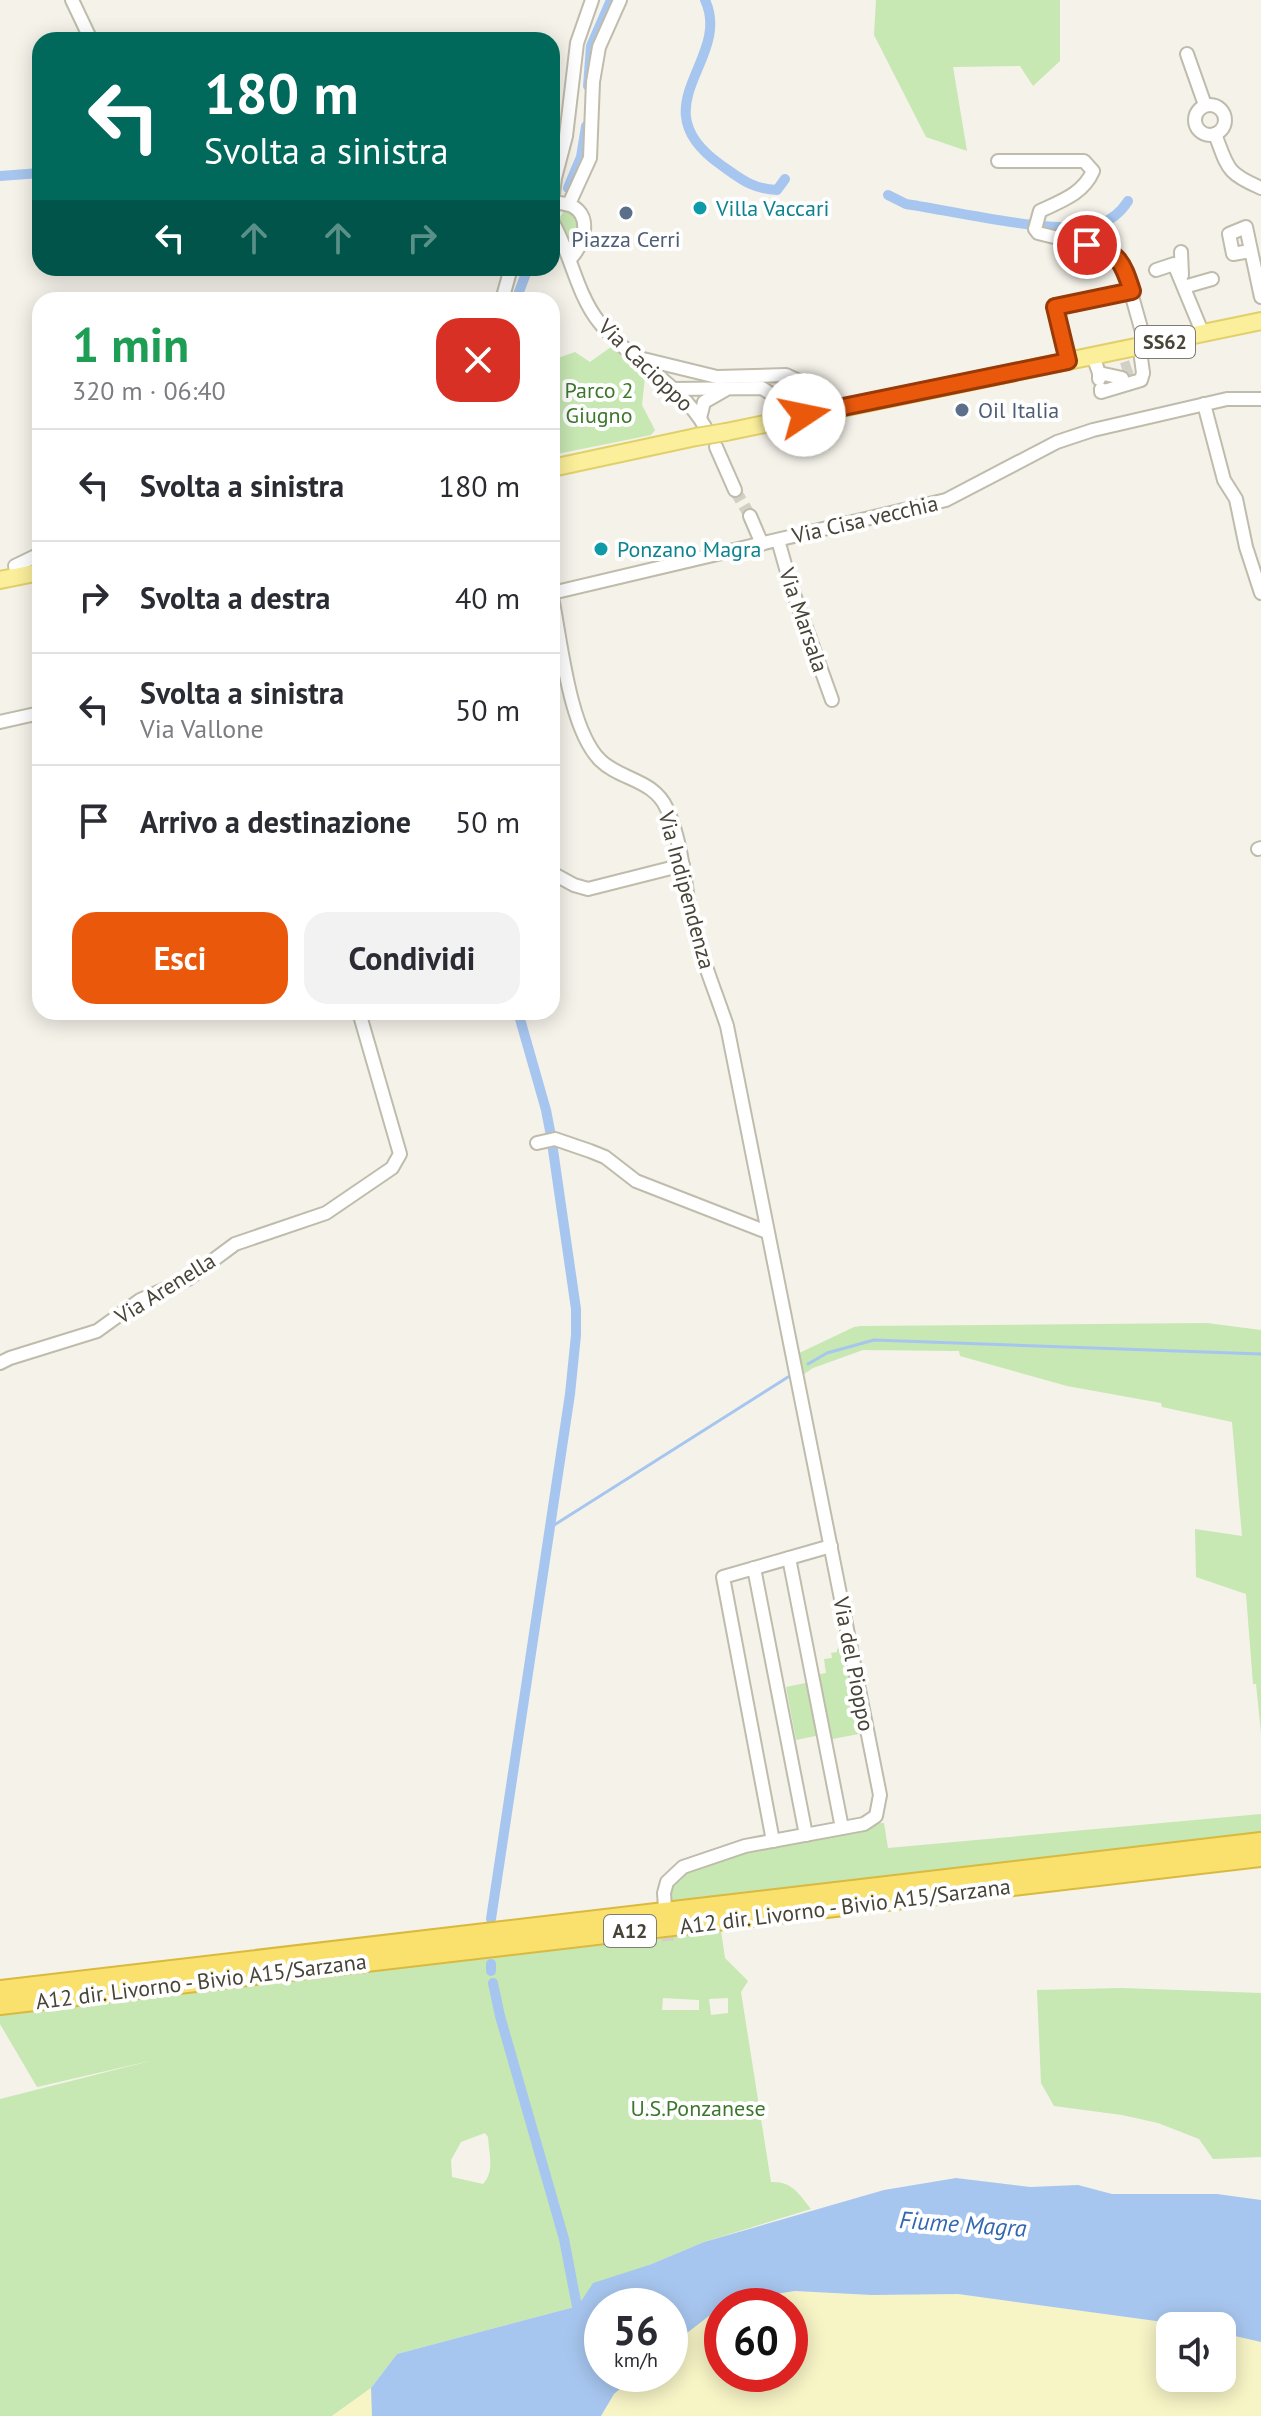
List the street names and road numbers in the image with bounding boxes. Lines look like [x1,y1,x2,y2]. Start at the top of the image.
street label: Via Cacioppo [592,312,699,417]
road number: SS62 [1135,326,1195,358]
street label: Via Cisa vecchia [788,489,941,550]
street label: Via Marsala [773,563,835,676]
street label: Via Indipendenza [652,807,722,972]
street label: Via Arenella [109,1246,220,1330]
street label: Via del Pioppo [827,1594,881,1733]
street label: A12 dir. Livorno - Bivio A15/Sarzana [678,1872,1012,1940]
road number: A12 [604,1915,656,1947]
street label: A12 dir. Livorno - Bivio A15/Sarzana [34,1947,368,2015]

